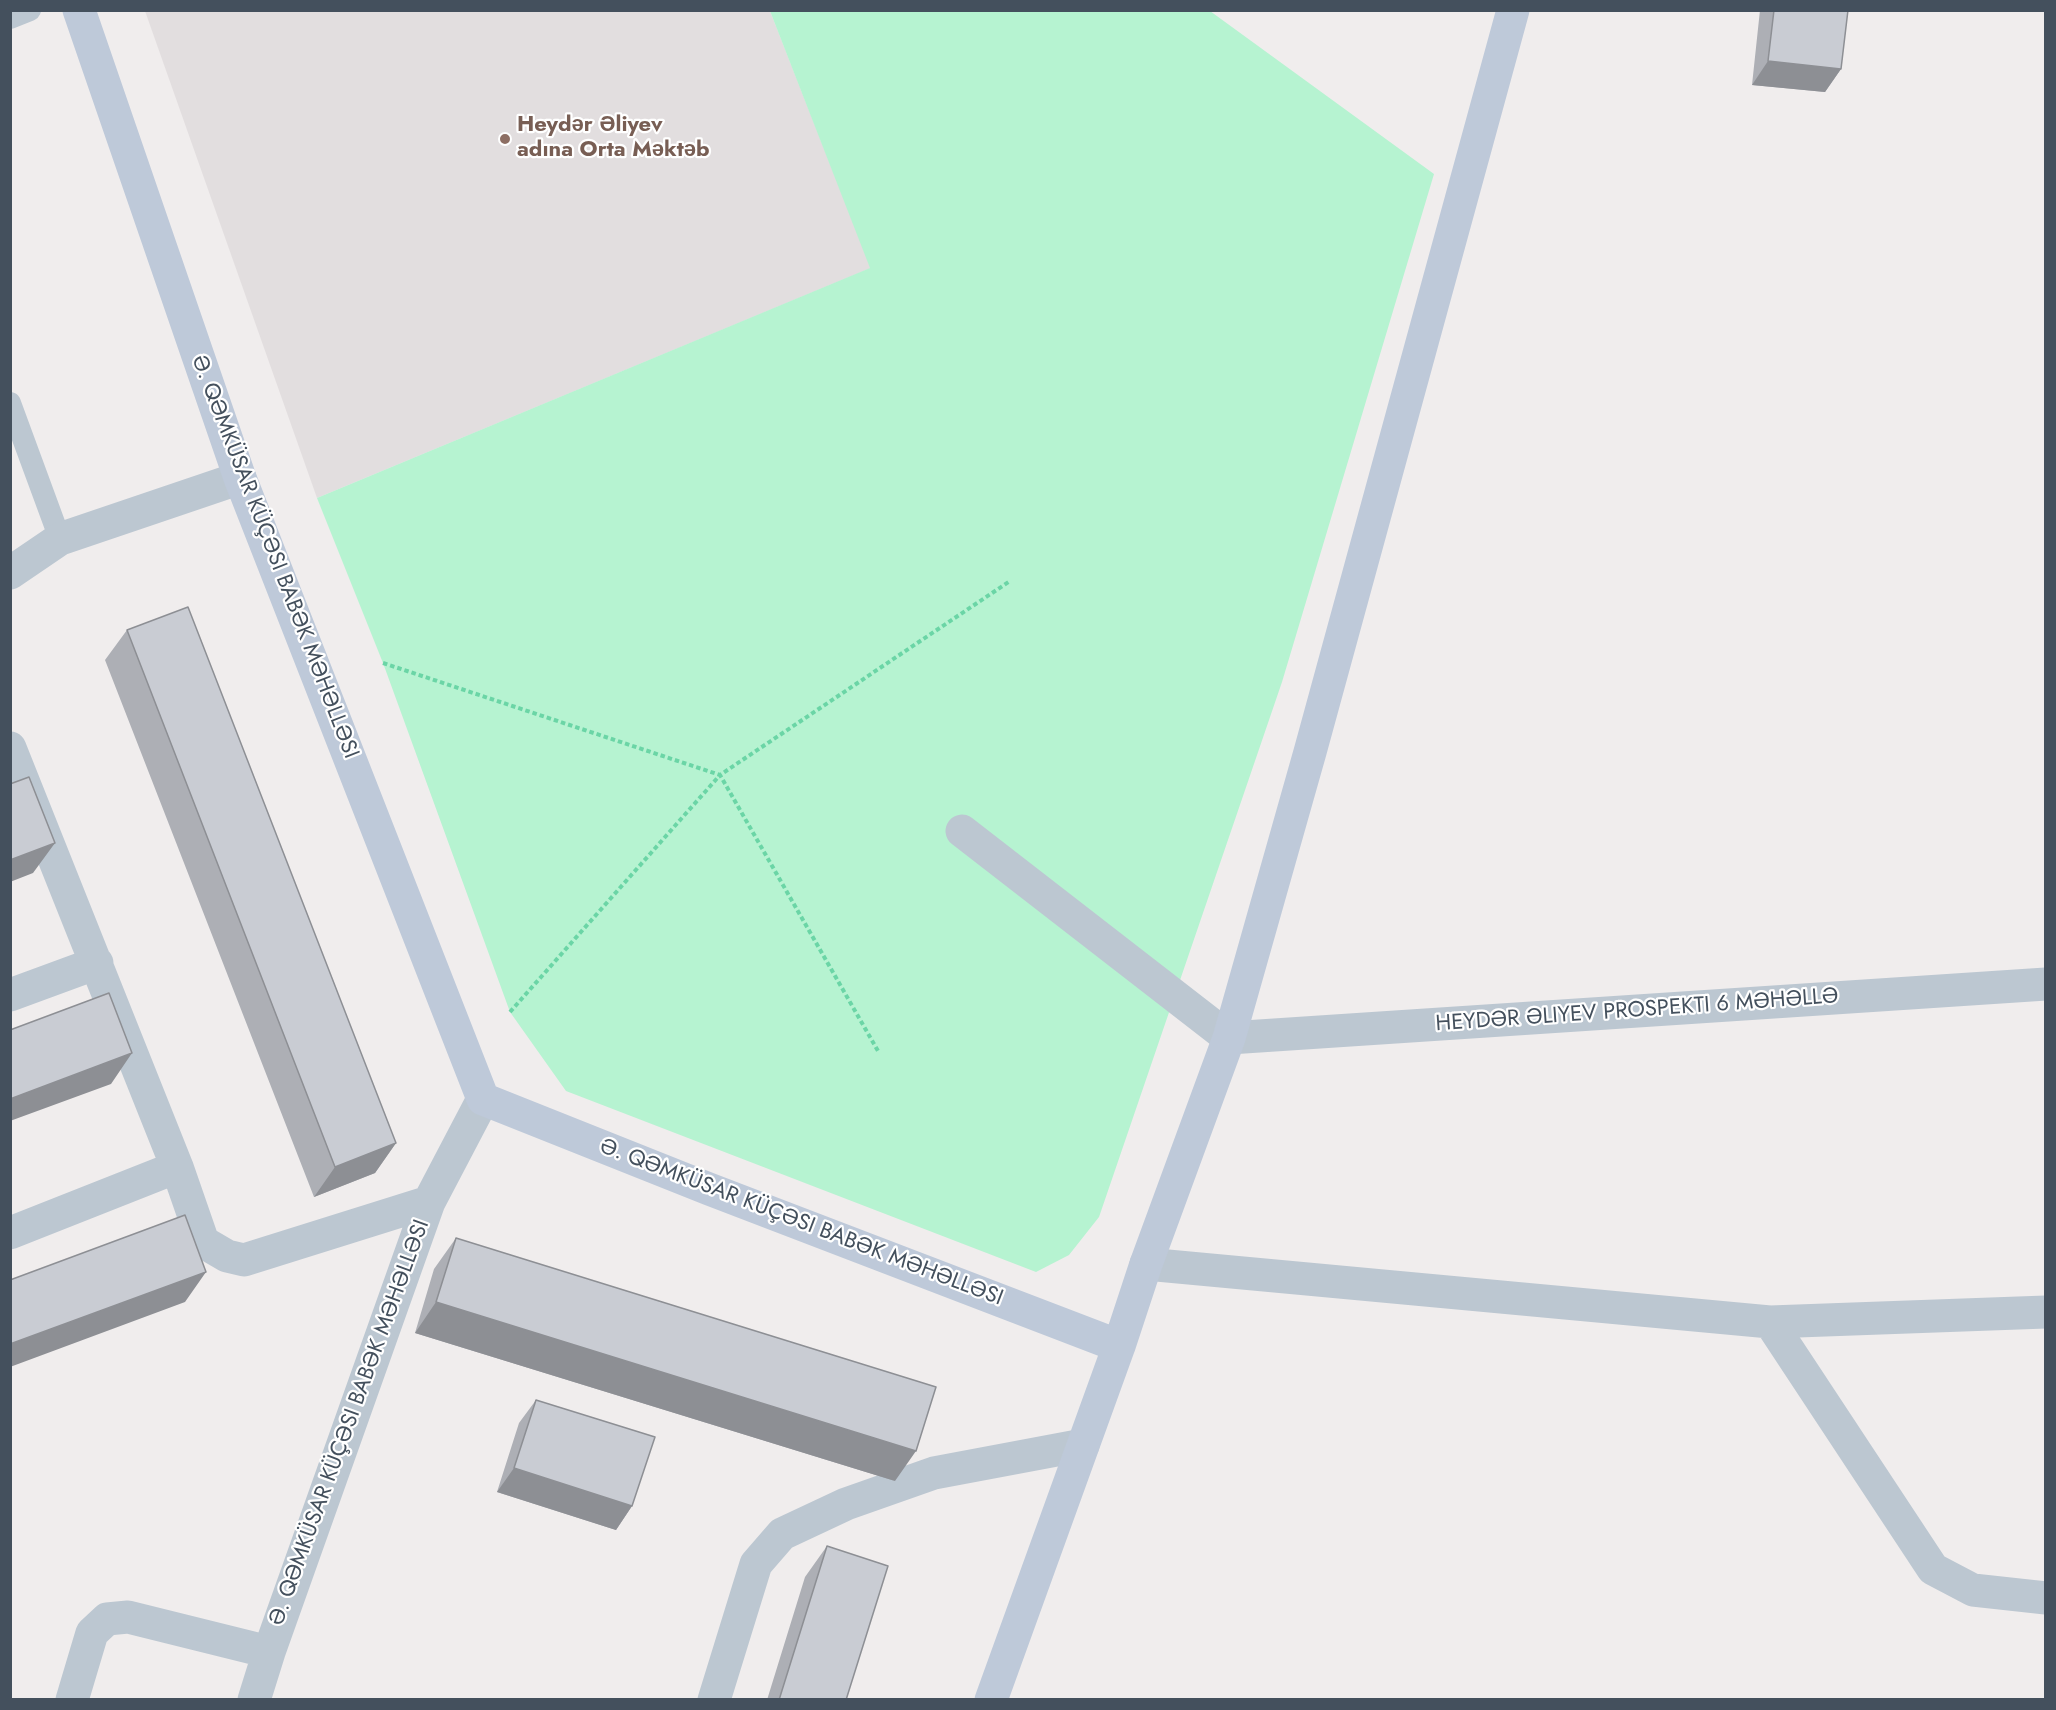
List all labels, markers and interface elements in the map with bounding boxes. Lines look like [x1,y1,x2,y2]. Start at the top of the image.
place label: Heydər Əliyev adına Orta Məktəb [517,113,710,164]
marker: Heydər Əliyev adına Orta Məktəb [498,132,512,146]
street label: Ə. QƏMKÜSAR KÜÇƏSI BABƏK MƏHƏLLƏSI [185,352,363,762]
street label: HEYDƏR ƏLIYEV PROSPEKTI 6 MƏHƏLLƏ [1435,984,1839,1038]
street label: Ə. QƏMKÜSAR KÜÇƏSI BABƏK MƏHƏLLƏSI [596,1134,1006,1312]
street label: Ə. QƏMKÜSAR KÜÇƏSI BABƏK MƏHƏLLƏSI [264,1217,436,1629]

